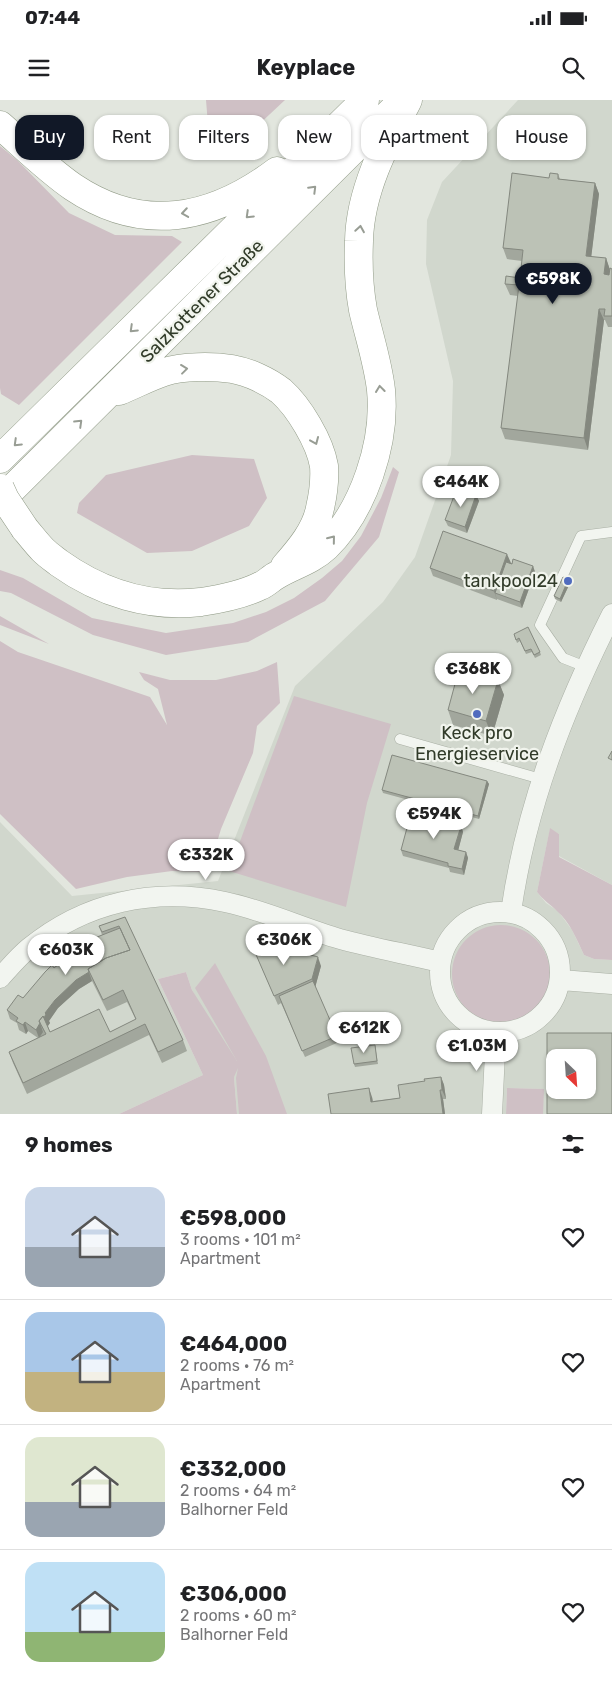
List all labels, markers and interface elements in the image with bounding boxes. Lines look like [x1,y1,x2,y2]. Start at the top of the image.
text: 07:44 [25,6,80,29]
icon: menu [25,54,53,82]
text: Keyplace [257,54,355,81]
icon: search [559,54,587,82]
chip: Buy [15,115,84,160]
chip: Rent [94,115,169,160]
chip: Filters [179,115,268,160]
chip: New [278,115,351,160]
chip: Apartment [361,115,487,160]
chip: House [497,115,586,160]
one-way arrow [308,186,317,195]
one-way arrow [180,208,189,218]
one-way arrow [246,209,255,218]
one-way arrow [355,224,365,233]
street label: Salzkottener Straße [136,235,268,367]
pin: €598K [518,262,588,305]
text: €598K [526,269,580,288]
one-way arrow [130,323,139,332]
one-way arrow [181,364,189,375]
one-way arrow [375,385,386,393]
one-way arrow [74,419,83,428]
one-way arrow [308,436,319,445]
one-way arrow [14,437,23,446]
pin: €464K [426,466,496,508]
text: €464K [433,472,489,491]
one-way arrow [327,536,335,545]
place label: tankpool24 [463,570,558,592]
marker: tankpool24 [562,575,574,587]
pin: €368K [438,652,508,695]
text: €368K [446,659,500,678]
marker: Keck pro Energieservice [471,708,483,720]
place label: Keck pro Energieservice [415,722,539,765]
pin: €594K [399,798,469,840]
text: €594K [407,804,461,823]
pin: €332K [171,838,241,881]
text: €332K [179,845,233,864]
pin: €306K [249,924,319,966]
text: €306K [256,930,312,949]
pin: €603K [31,934,101,976]
text: €603K [38,940,94,959]
pin: €612K [329,1012,399,1054]
text: €612K [338,1018,390,1037]
pin: €1.03M [436,1030,518,1072]
text: €1.03M [447,1036,507,1055]
north arrow [546,1049,596,1099]
map controls [546,1049,596,1099]
icon: filters [559,1130,587,1158]
text: 9 homes [25,1132,113,1157]
text: €598,000 [180,1205,286,1230]
icon: home [65,1207,125,1267]
icon: heart [559,1223,587,1251]
text: 3 rooms · 101 m² [180,1230,301,1249]
text: Apartment [180,1249,260,1268]
text: €464,000 [180,1331,287,1356]
icon: home [65,1332,125,1392]
icon: heart [559,1348,587,1376]
text: 2 rooms · 76 m² [180,1356,294,1375]
text: Apartment [180,1375,260,1394]
text: €332,000 [180,1456,286,1481]
icon: home [65,1457,125,1517]
icon: heart [559,1473,587,1501]
text: 2 rooms · 64 m² [180,1481,296,1500]
text: Balhorner Feld [180,1500,288,1519]
text: €306,000 [180,1581,287,1606]
icon: home [65,1582,125,1642]
icon: heart [559,1598,587,1626]
text: 2 rooms · 60 m² [180,1606,297,1625]
text: Balhorner Feld [180,1625,288,1644]

